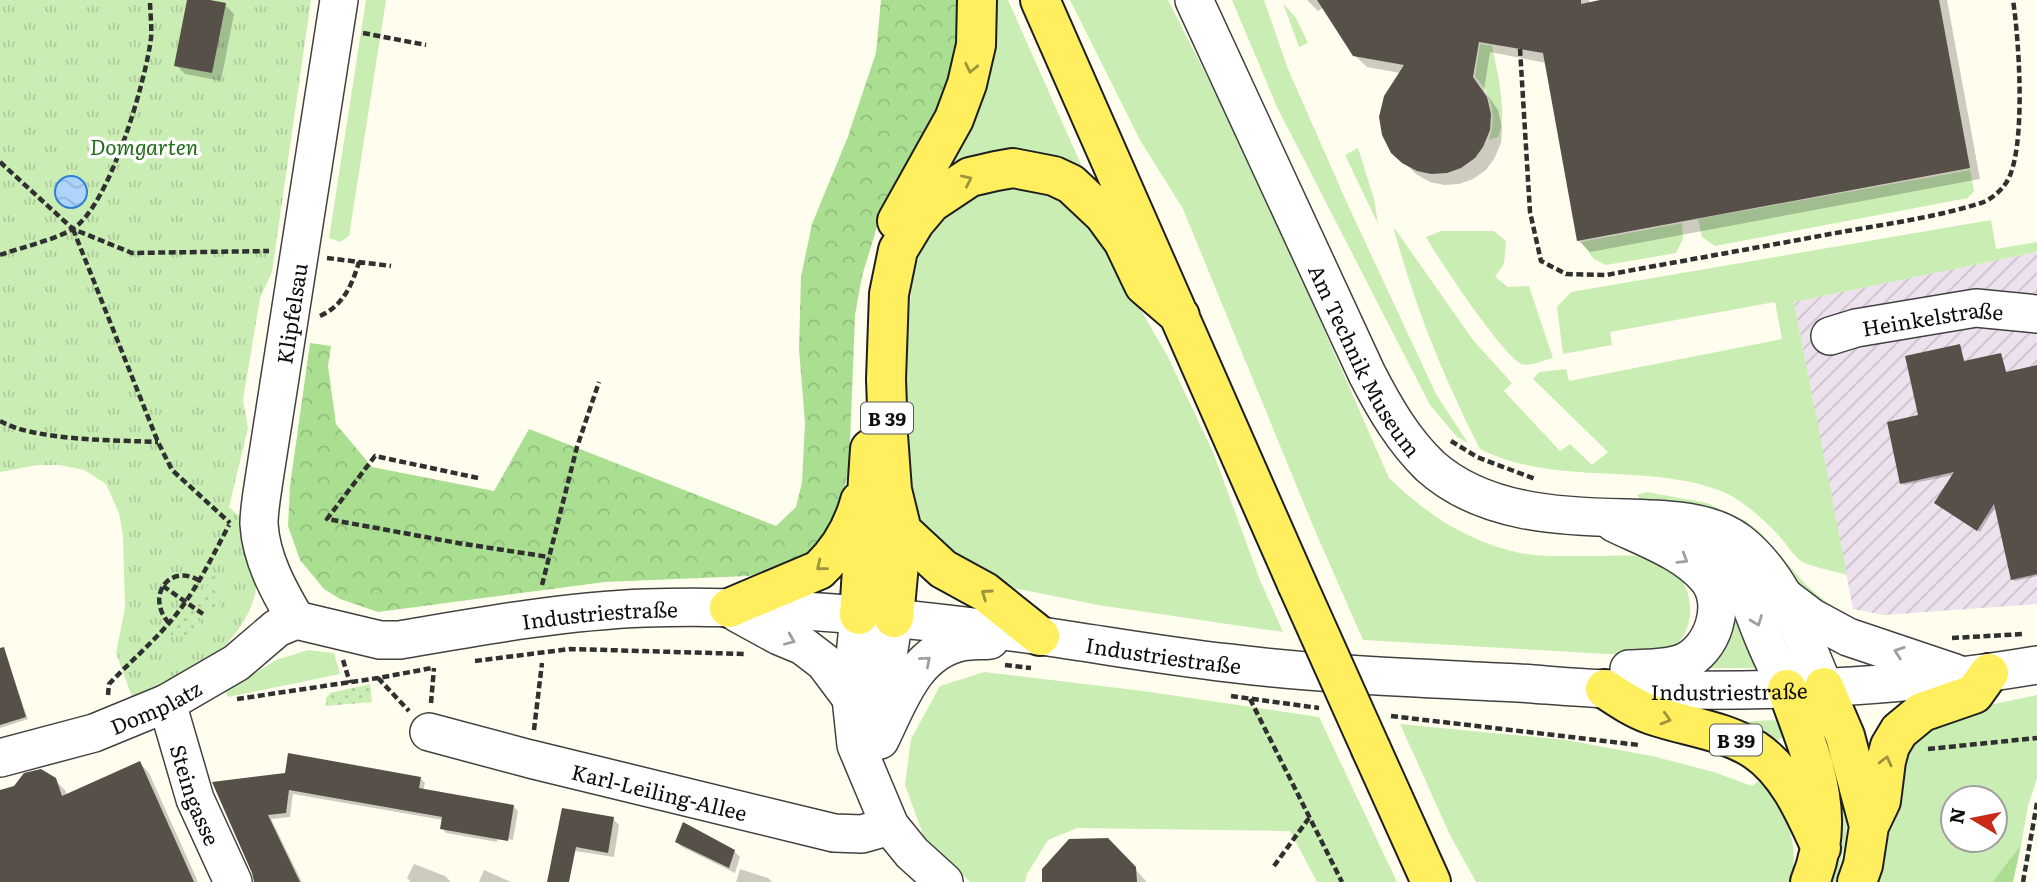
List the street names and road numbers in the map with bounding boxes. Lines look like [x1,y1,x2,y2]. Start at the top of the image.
street label: Am Technik Museum [1303,259,1429,463]
street label: Klipfelsau [267,260,313,366]
street label: Heinkelstraße [1860,292,2005,342]
road number: B 39 [861,402,913,434]
street label: Industriestraße [519,592,678,635]
street label: Industriestraße [1084,627,1243,680]
street label: Domplatz [105,671,206,740]
street label: Industriestraße [1650,673,1808,706]
road number: B 39 [1710,724,1762,755]
street label: Steingasse [164,740,229,850]
street label: Karl-Leiling-Allee [569,754,751,827]

